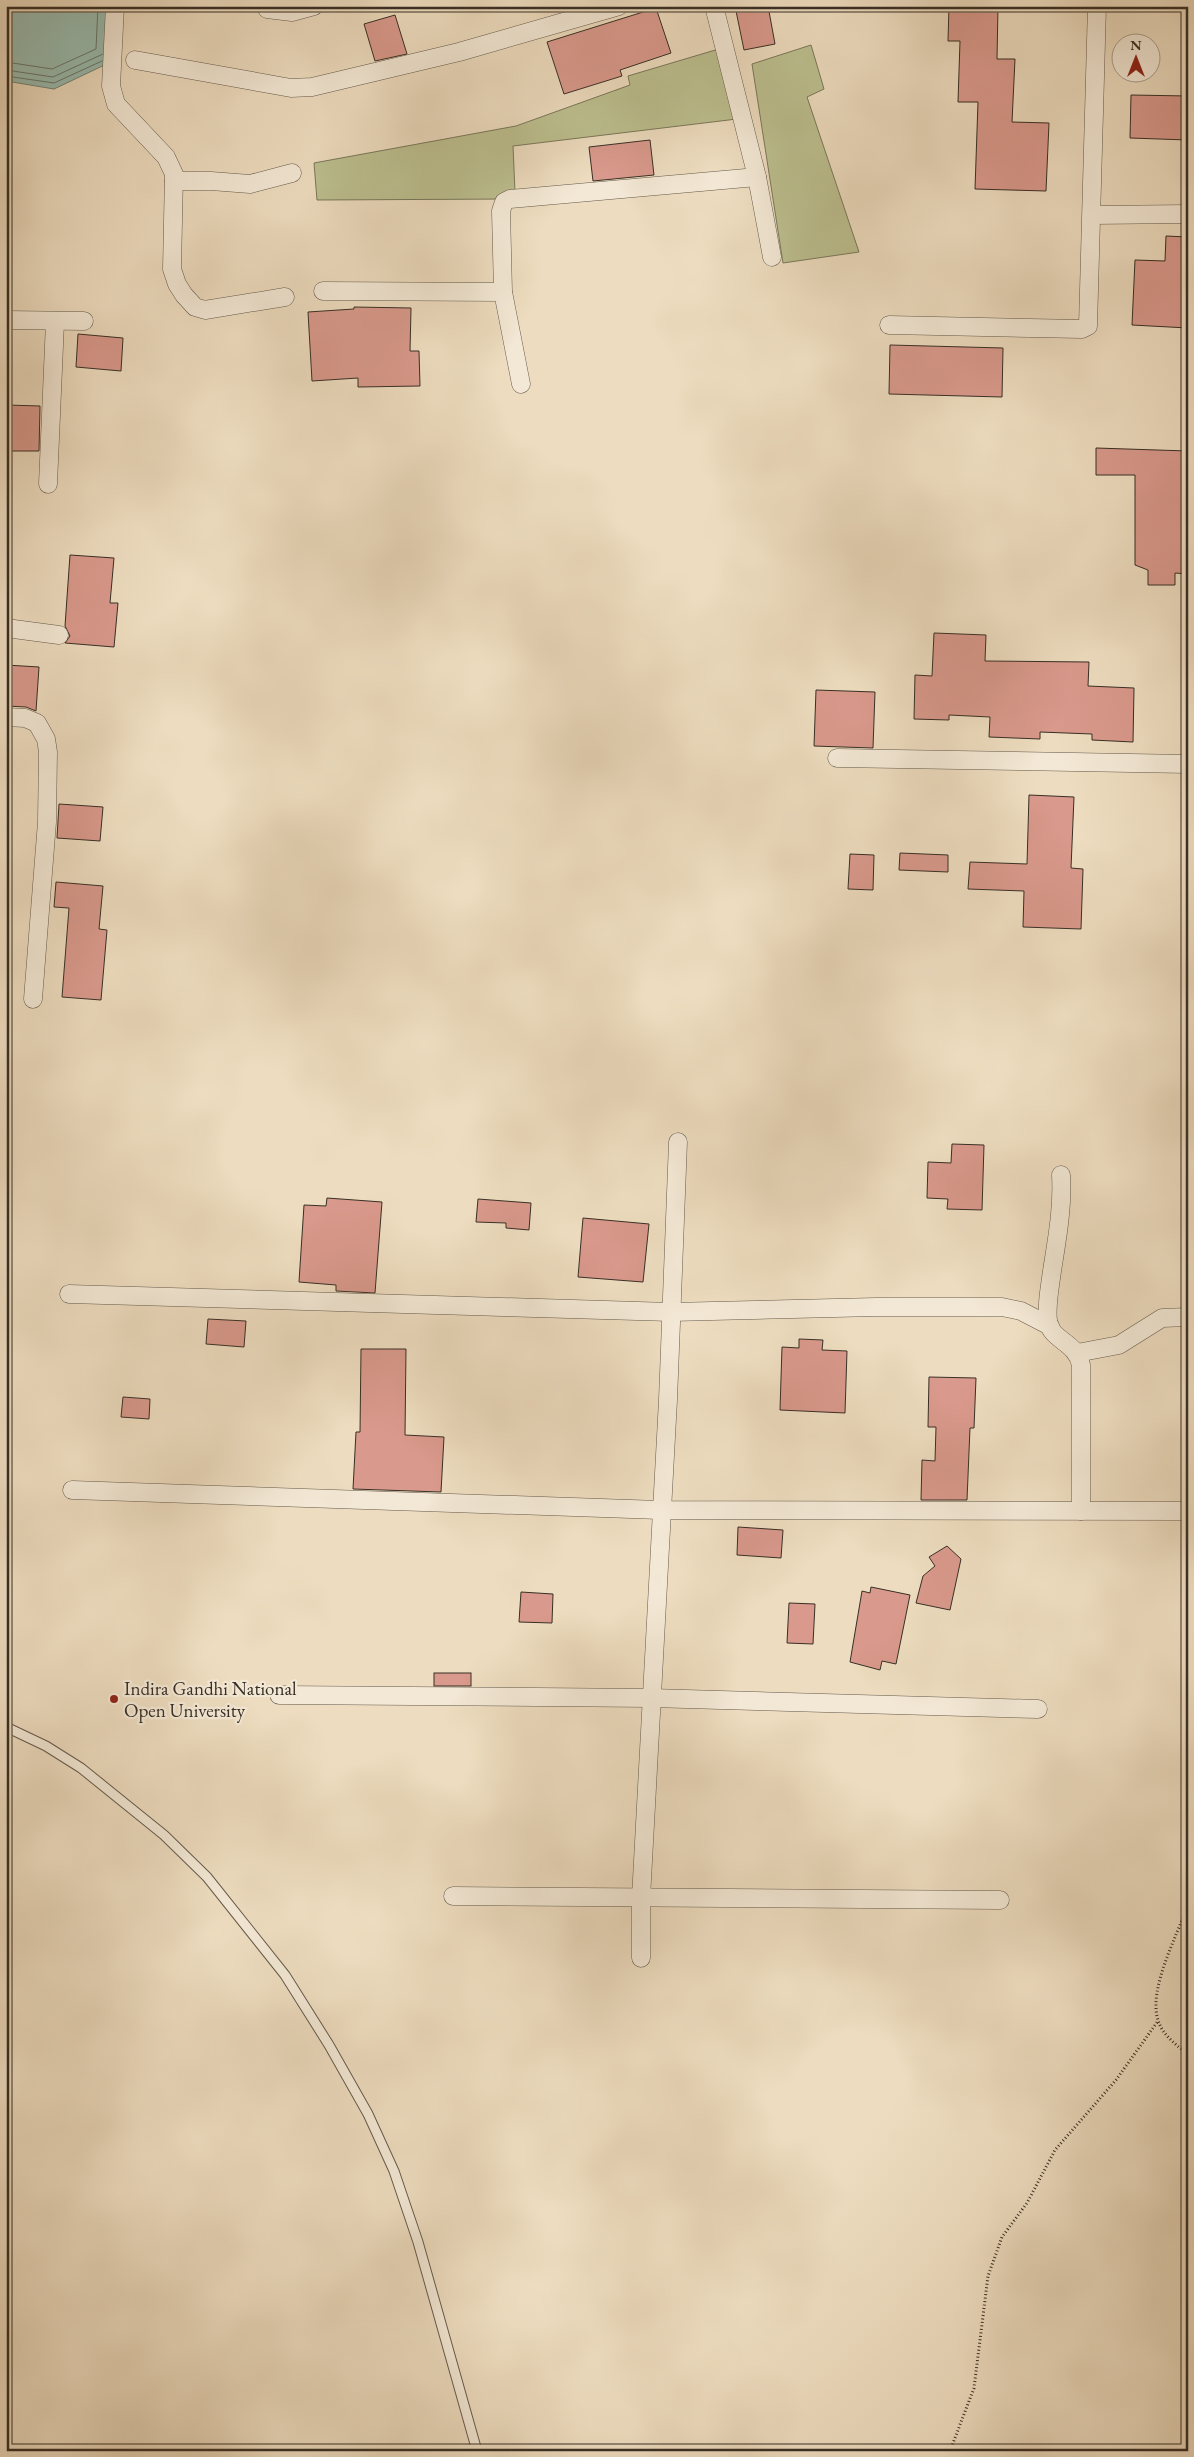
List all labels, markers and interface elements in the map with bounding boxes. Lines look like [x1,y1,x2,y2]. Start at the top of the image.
north arrow [1112,32,1162,82]
text: N [1130,36,1142,54]
place label: Indira Gandhi National Open University [124,1676,297,1723]
marker: Indira Gandhi National Open University [108,1693,120,1705]

